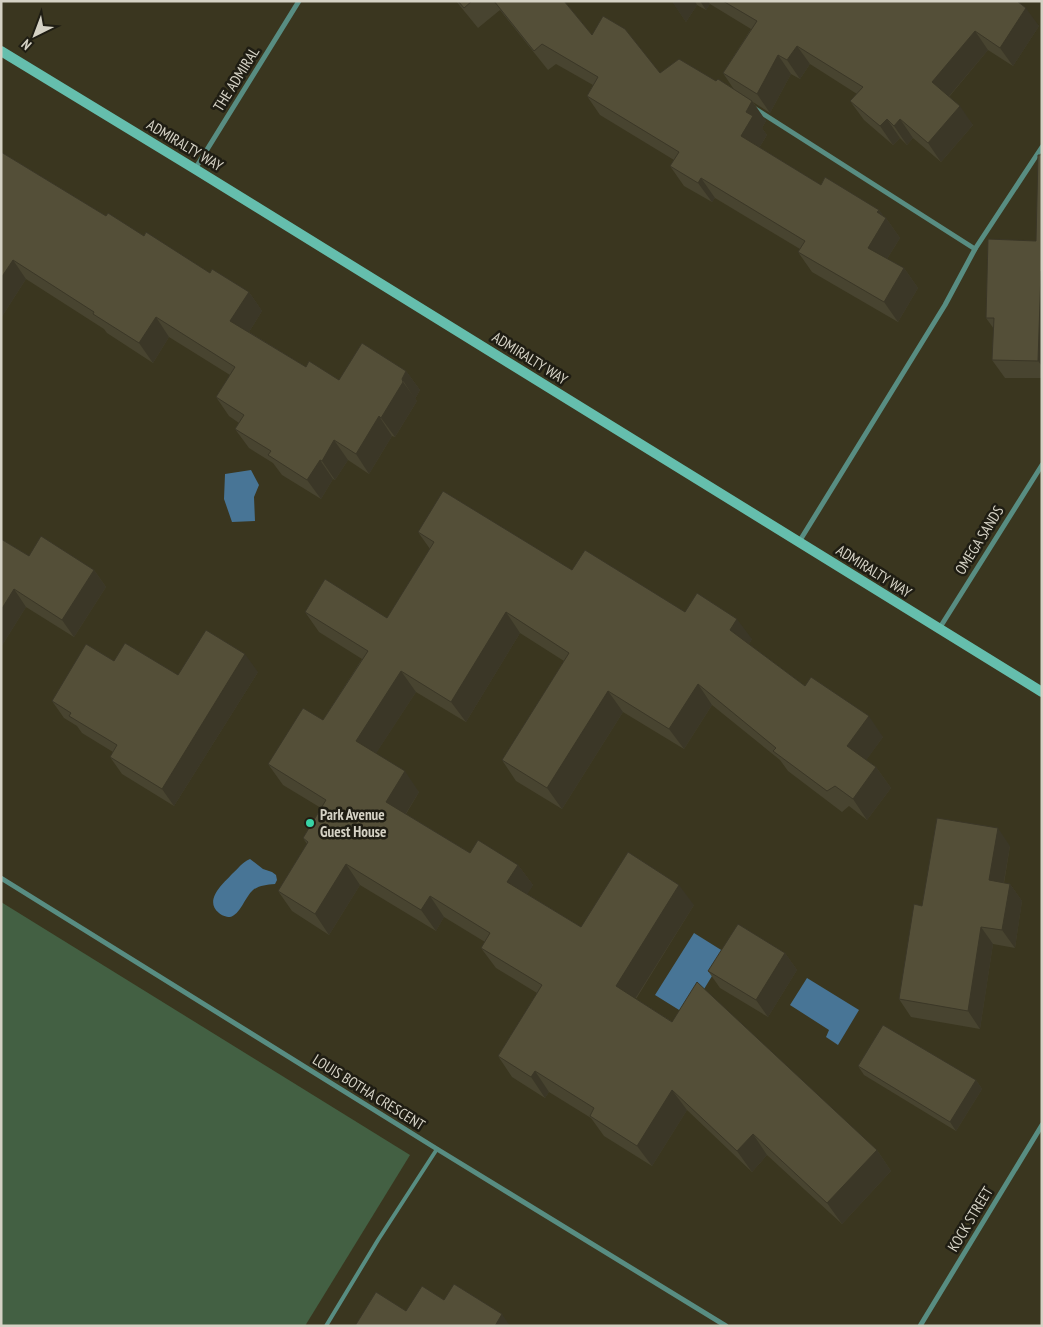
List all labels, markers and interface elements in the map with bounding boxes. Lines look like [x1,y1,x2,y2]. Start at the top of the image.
north arrow [10,10,60,60]
text: N [17,35,35,54]
street label: THE ADMIRAL [209,43,264,115]
street label: ADMIRALTY WAY [144,115,227,175]
street label: ADMIRALTY WAY [489,327,571,389]
street label: OMEGA SANDS [950,502,1008,578]
street label: ADMIRALTY WAY [833,540,915,602]
place label: Park Avenue Guest House [320,805,386,841]
marker: Park Avenue Guest House [304,817,316,829]
street label: LOUIS BOTHA CRESCENT [309,1050,429,1134]
street label: KOCK STREET [943,1183,997,1255]

